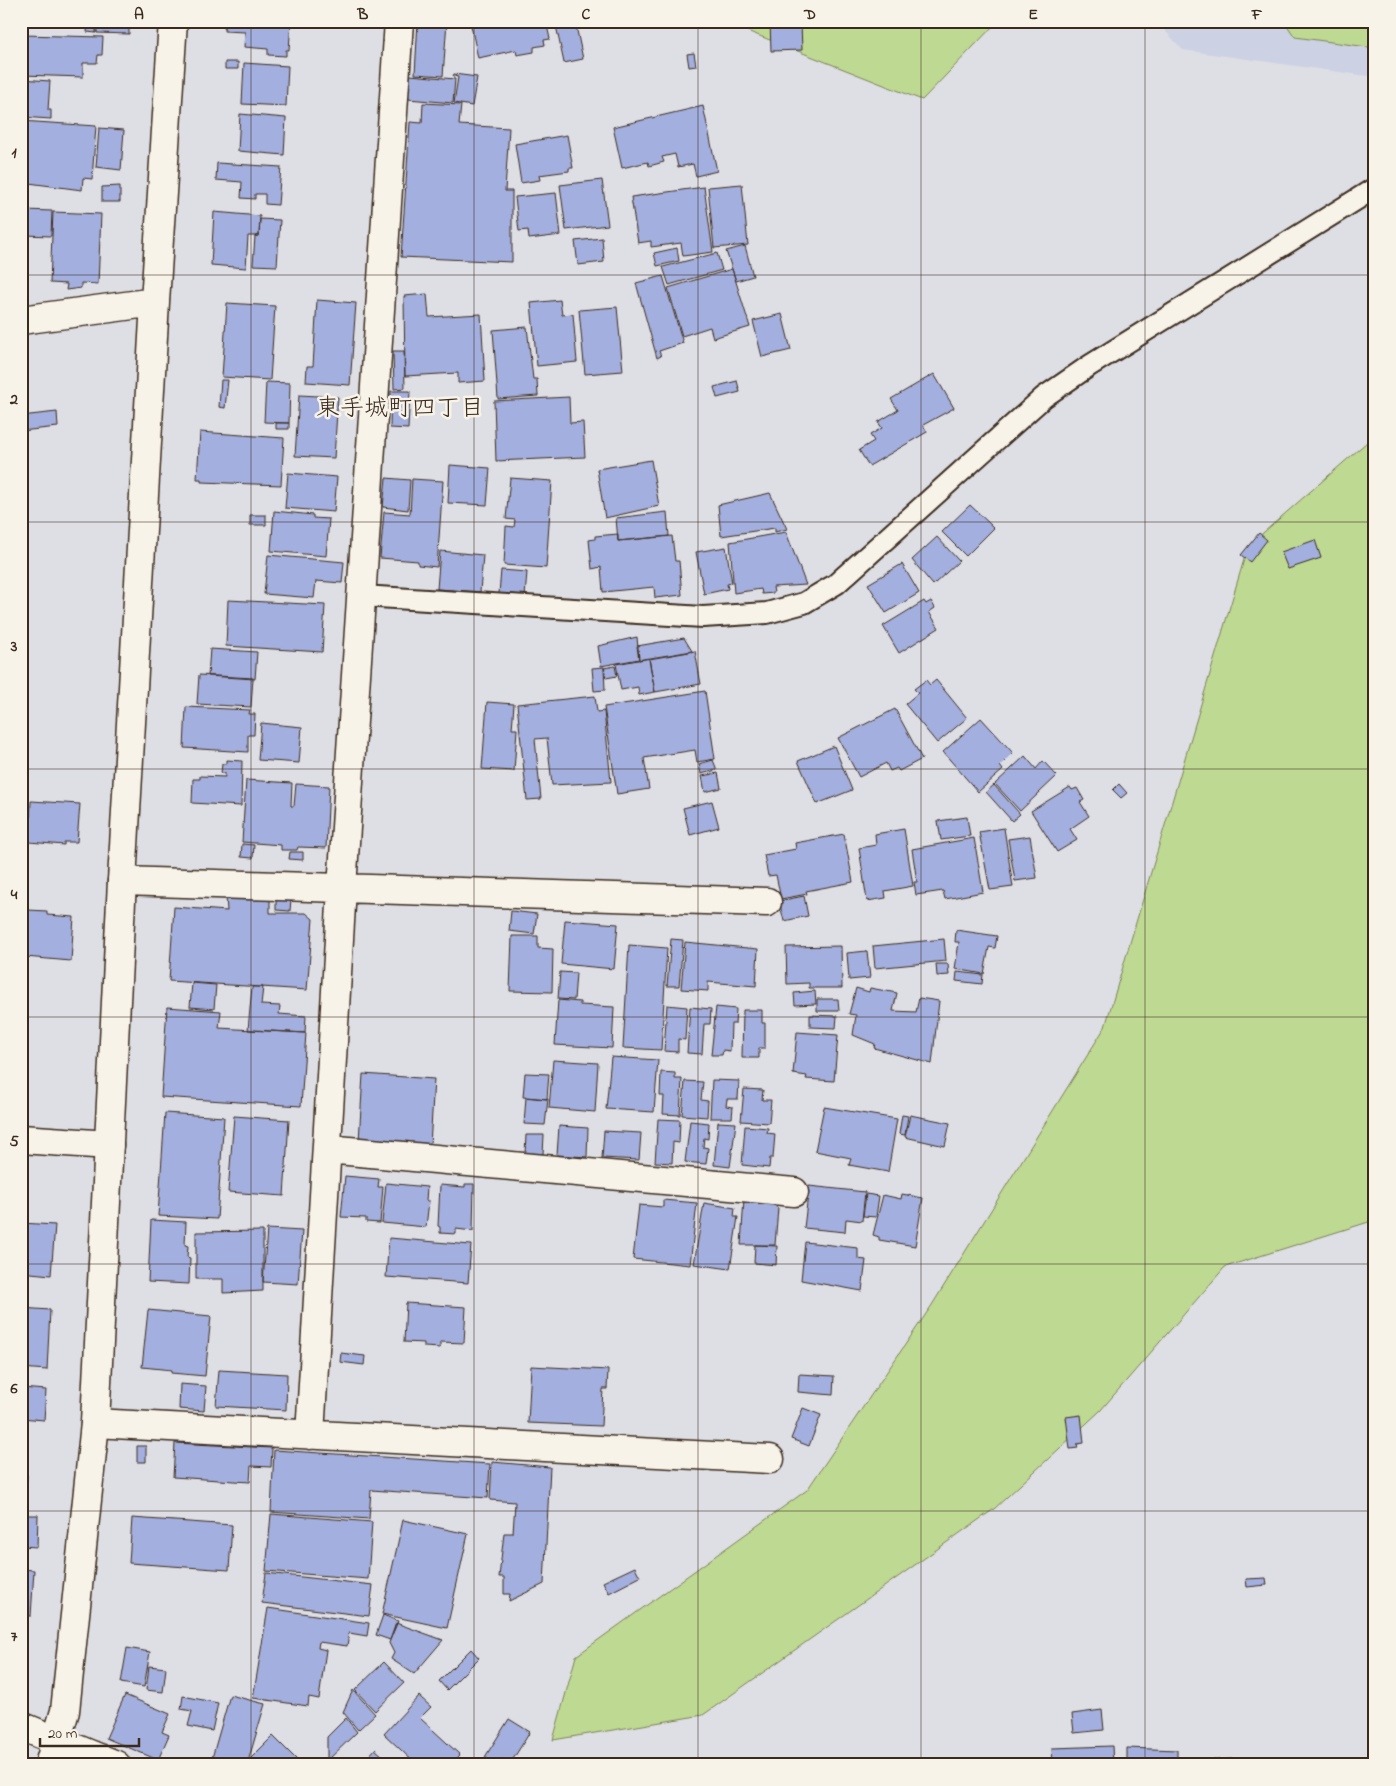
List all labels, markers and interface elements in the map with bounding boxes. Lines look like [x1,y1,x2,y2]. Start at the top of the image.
text: A [134,3,144,27]
text: B [357,3,369,27]
text: C [582,3,591,27]
text: D [803,3,816,27]
text: E [1028,3,1038,27]
text: F [1251,3,1263,27]
text: 1 [11,141,17,165]
text: 2 [9,388,18,412]
district label: 東手城町四丁目 [316,392,484,427]
text: 3 [10,635,18,659]
text: 4 [10,883,18,907]
text: 5 [9,1130,19,1154]
text: 6 [9,1377,18,1401]
text: 7 [11,1625,18,1649]
scale bar [40,1716,139,1748]
text: 20 m [48,1723,78,1745]

